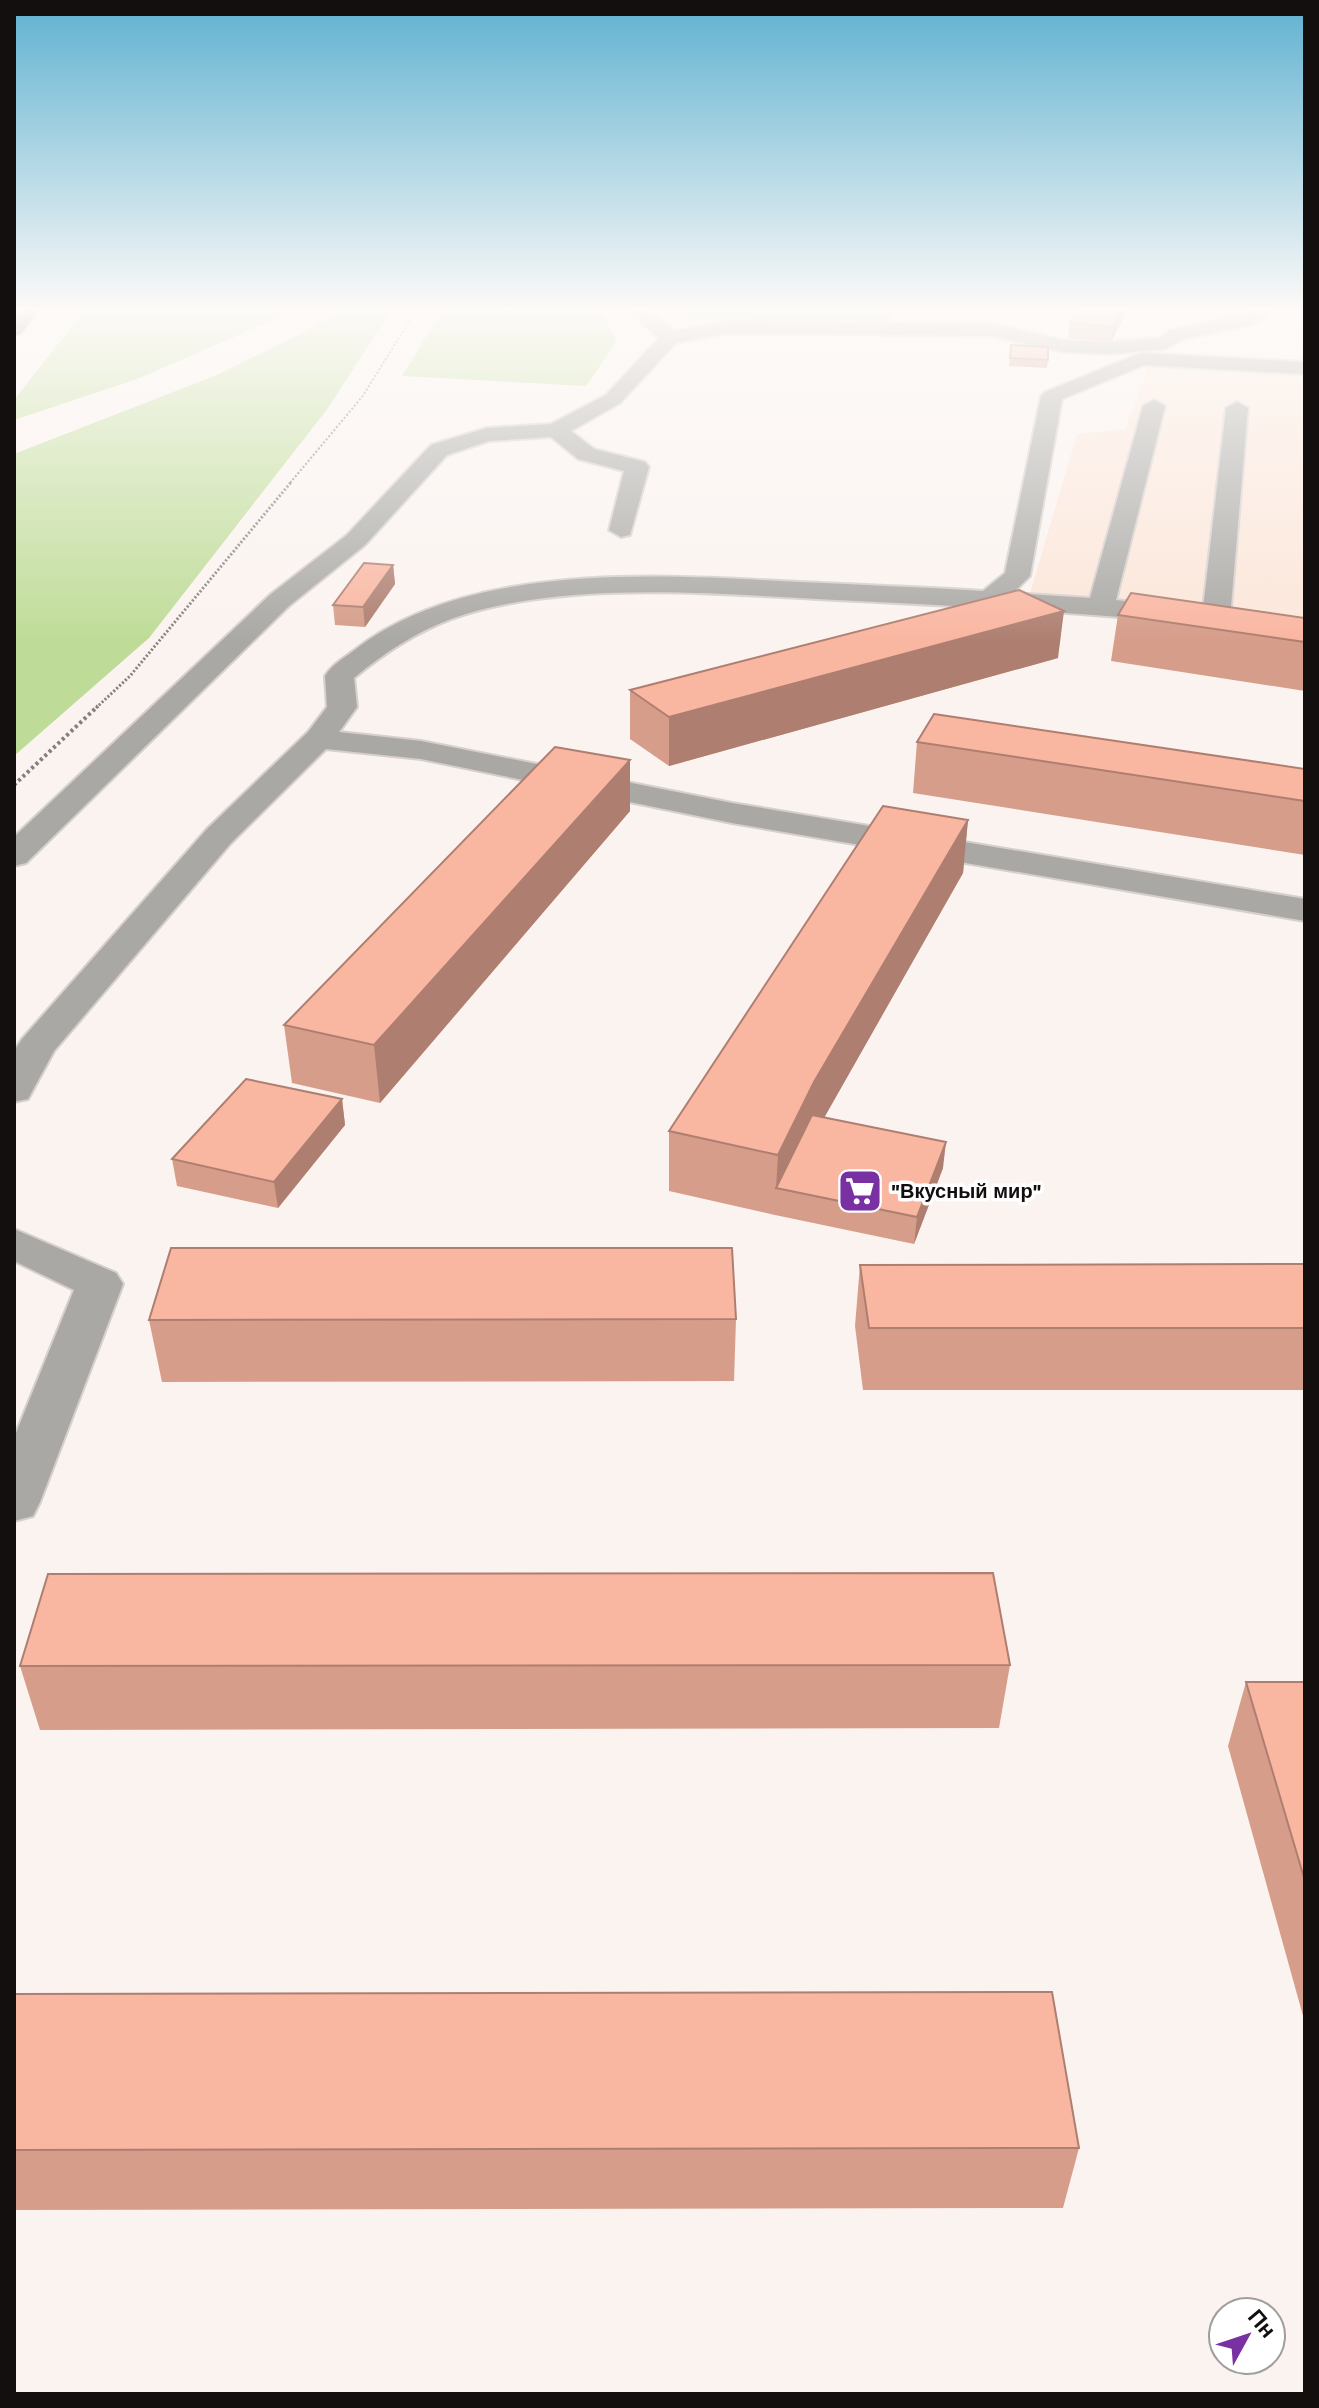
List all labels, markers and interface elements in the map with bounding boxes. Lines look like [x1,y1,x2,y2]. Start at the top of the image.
supermarket icon: "Вкусный мир" [836,1167,884,1215]
place label: "Вкусный мир" [891,1179,1042,1203]
north arrow [1207,2296,1287,2376]
text: Пн [1243,2304,1281,2343]

